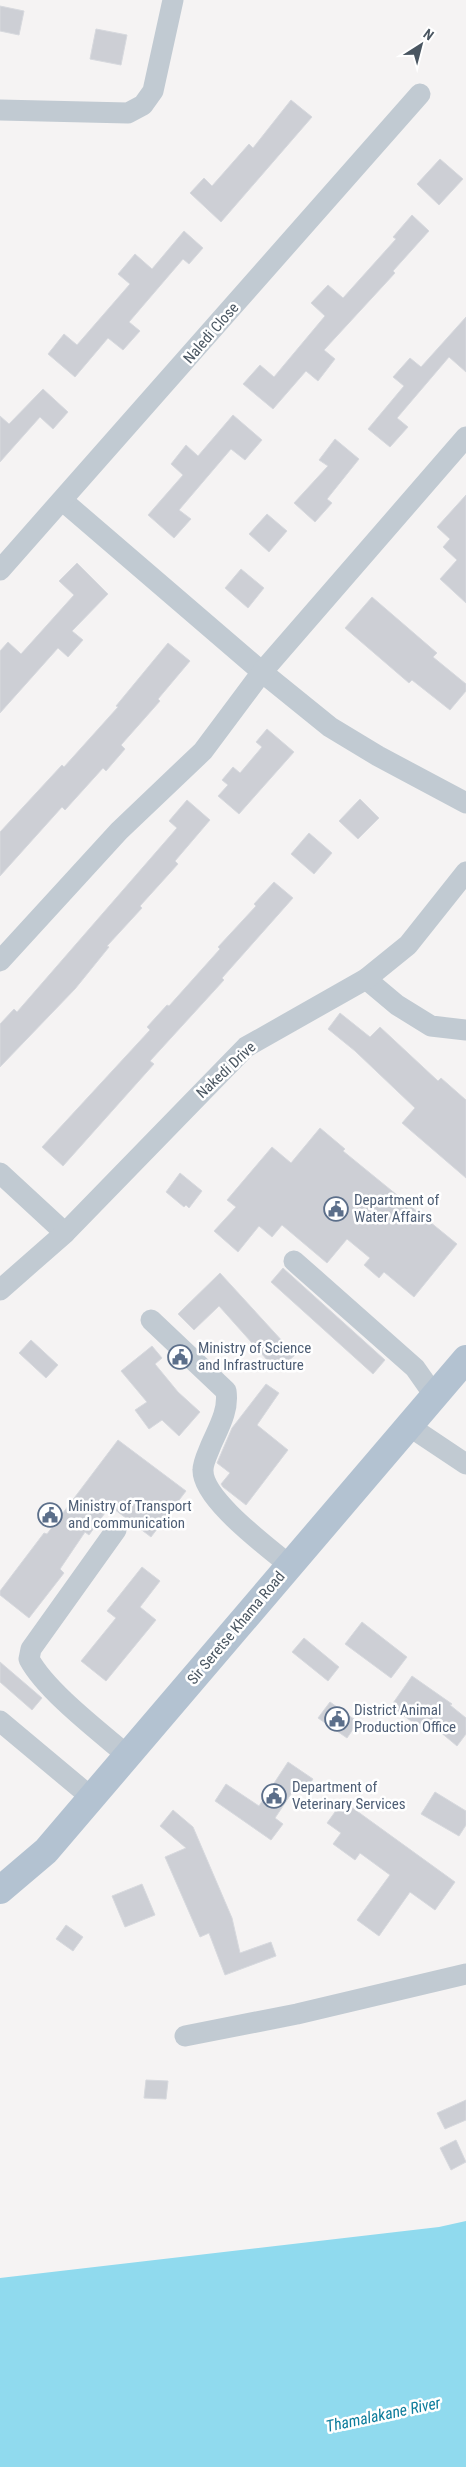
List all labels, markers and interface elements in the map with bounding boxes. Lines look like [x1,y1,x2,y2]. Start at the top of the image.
north arrow [396,20,446,70]
text: N [420,25,437,43]
street label: Naledi Close [180,299,242,367]
street label: Nakedi Drive [193,1038,259,1102]
place label: Department of Water Affairs [354,1191,440,1226]
public building icon: Department of Water Affairs [323,1196,349,1222]
place label: Ministry of Science and Infrastructure [198,1339,311,1374]
public building icon: Ministry of Science and Infrastructure [167,1344,193,1370]
place label: Ministry of Transport and communication [68,1497,192,1532]
public building icon: Ministry of Transport and communication [37,1502,63,1528]
street label: Sir Seretse Khama Road [183,1568,289,1688]
place label: District Animal Production Office [354,1701,456,1736]
public building icon: District Animal Production Office [324,1706,350,1732]
place label: Department of Veterinary Services [292,1778,406,1813]
public building icon: Department of Veterinary Services [261,1783,287,1809]
water label: Thamalakane River [324,2393,443,2436]

